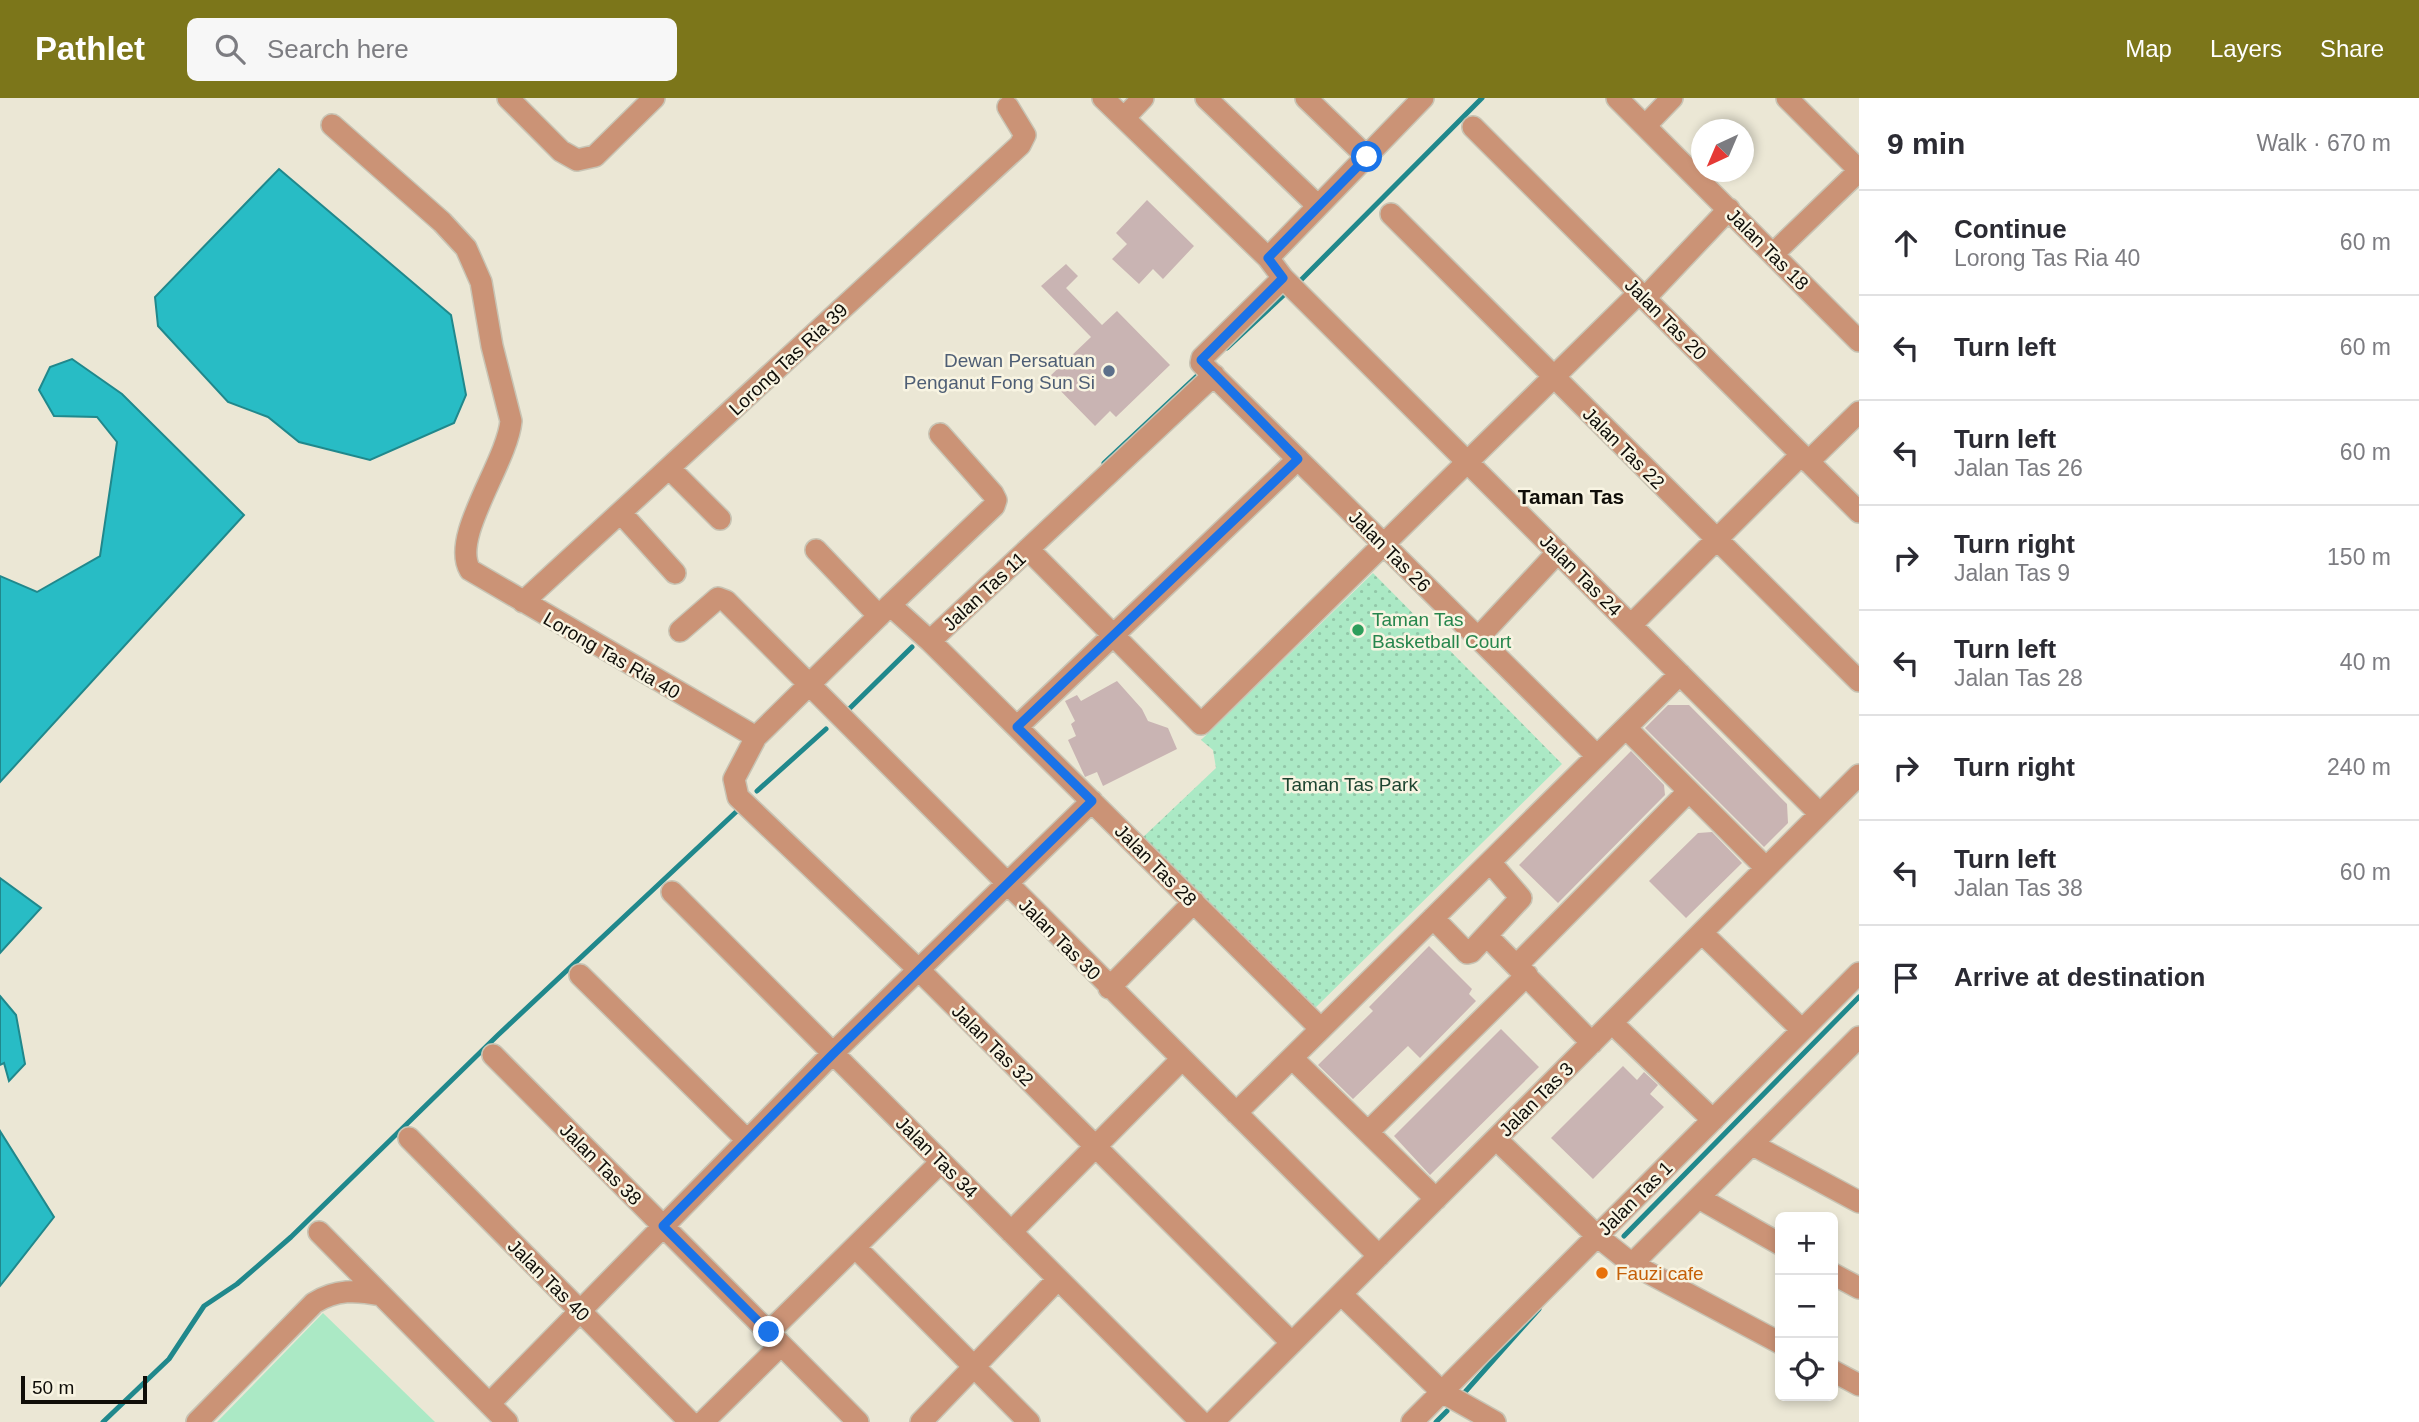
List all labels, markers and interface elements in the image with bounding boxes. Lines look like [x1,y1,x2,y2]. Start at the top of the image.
search box [187,18,677,81]
text: Pathlet [35,30,145,67]
icon: search [211,30,249,68]
text: Search here [267,34,409,64]
text: Map [2125,35,2172,62]
text: Layers [2210,35,2282,62]
text: Share [2320,35,2384,62]
north arrow [1691,119,1754,182]
text: 9 min [1887,127,1965,160]
text: Walk · 670 m [2256,130,2391,156]
route start [1351,141,1382,172]
street label: Jalan Tas 18 [1723,204,1813,294]
text: Continue [1954,214,2067,244]
icon: ahead [1887,224,1925,262]
text: 60 m [2340,229,2391,255]
text: Lorong Tas Ria 40 [1954,245,2140,271]
street label: Jalan Tas 20 [1621,274,1711,364]
street label: Lorong Tas Ria 39 [725,299,852,420]
icon: left [1887,329,1925,367]
text: Turn left [1954,332,2056,362]
text: 60 m [2340,334,2391,360]
place label: Dewan Persatuan Penganut Fong Sun Si [904,350,1095,393]
marker: Dewan Persatuan Penganut Fong Sun Si [1101,363,1117,379]
street label: Jalan Tas 22 [1579,403,1669,493]
text: Turn left [1954,424,2056,454]
icon: left [1887,434,1925,472]
text: 60 m [2340,439,2391,465]
text: Jalan Tas 26 [1954,455,2083,481]
district label: Taman Tas [1518,485,1624,508]
street label: Jalan Tas 26 [1345,506,1435,596]
text: Turn right [1954,529,2075,559]
street label: Jalan Tas 24 [1536,530,1626,621]
icon: right [1887,539,1925,577]
text: 150 m [2327,544,2391,570]
street label: Jalan Tas 11 [939,548,1030,635]
text: Jalan Tas 9 [1954,560,2070,586]
street label: Lorong Tas Ria 40 [540,608,684,703]
place label: Taman Tas Basketball Court [1372,609,1512,652]
marker: Taman Tas Basketball Court [1350,622,1366,638]
text: Turn left [1954,634,2056,664]
icon: left [1887,644,1925,682]
text: 40 m [2340,649,2391,675]
text: Jalan Tas 28 [1954,665,2083,691]
icon: right [1887,749,1925,787]
text: Turn right [1954,752,2075,782]
text: 240 m [2327,754,2391,780]
park label: Taman Tas Park [1282,774,1418,795]
street label: Jalan Tas 28 [1111,820,1201,910]
text: Turn left [1954,844,2056,874]
icon: left [1887,854,1925,892]
text: 60 m [2340,859,2391,885]
text: Jalan Tas 38 [1954,875,2083,901]
street label: Jalan Tas 30 [1015,894,1105,984]
icon: arrive [1887,959,1925,997]
text: Arrive at destination [1954,962,2205,992]
street label: Jalan Tas 32 [948,1000,1038,1090]
street label: Jalan Tas 3 [1495,1058,1578,1141]
street label: Jalan Tas 34 [892,1112,982,1203]
street label: Jalan Tas 38 [556,1119,646,1209]
street label: Jalan Tas 1 [1594,1157,1677,1240]
map controls [1775,1212,1838,1401]
button: + [1775,1212,1838,1275]
street label: Jalan Tas 40 [504,1235,594,1325]
place label: Fauzi cafe [1616,1263,1704,1284]
marker: Fauzi cafe [1594,1265,1610,1281]
button: − [1775,1275,1838,1338]
route end [753,1316,784,1347]
button: locate [1775,1338,1838,1401]
scale bar [21,1373,147,1405]
text: 50 m [32,1377,74,1398]

